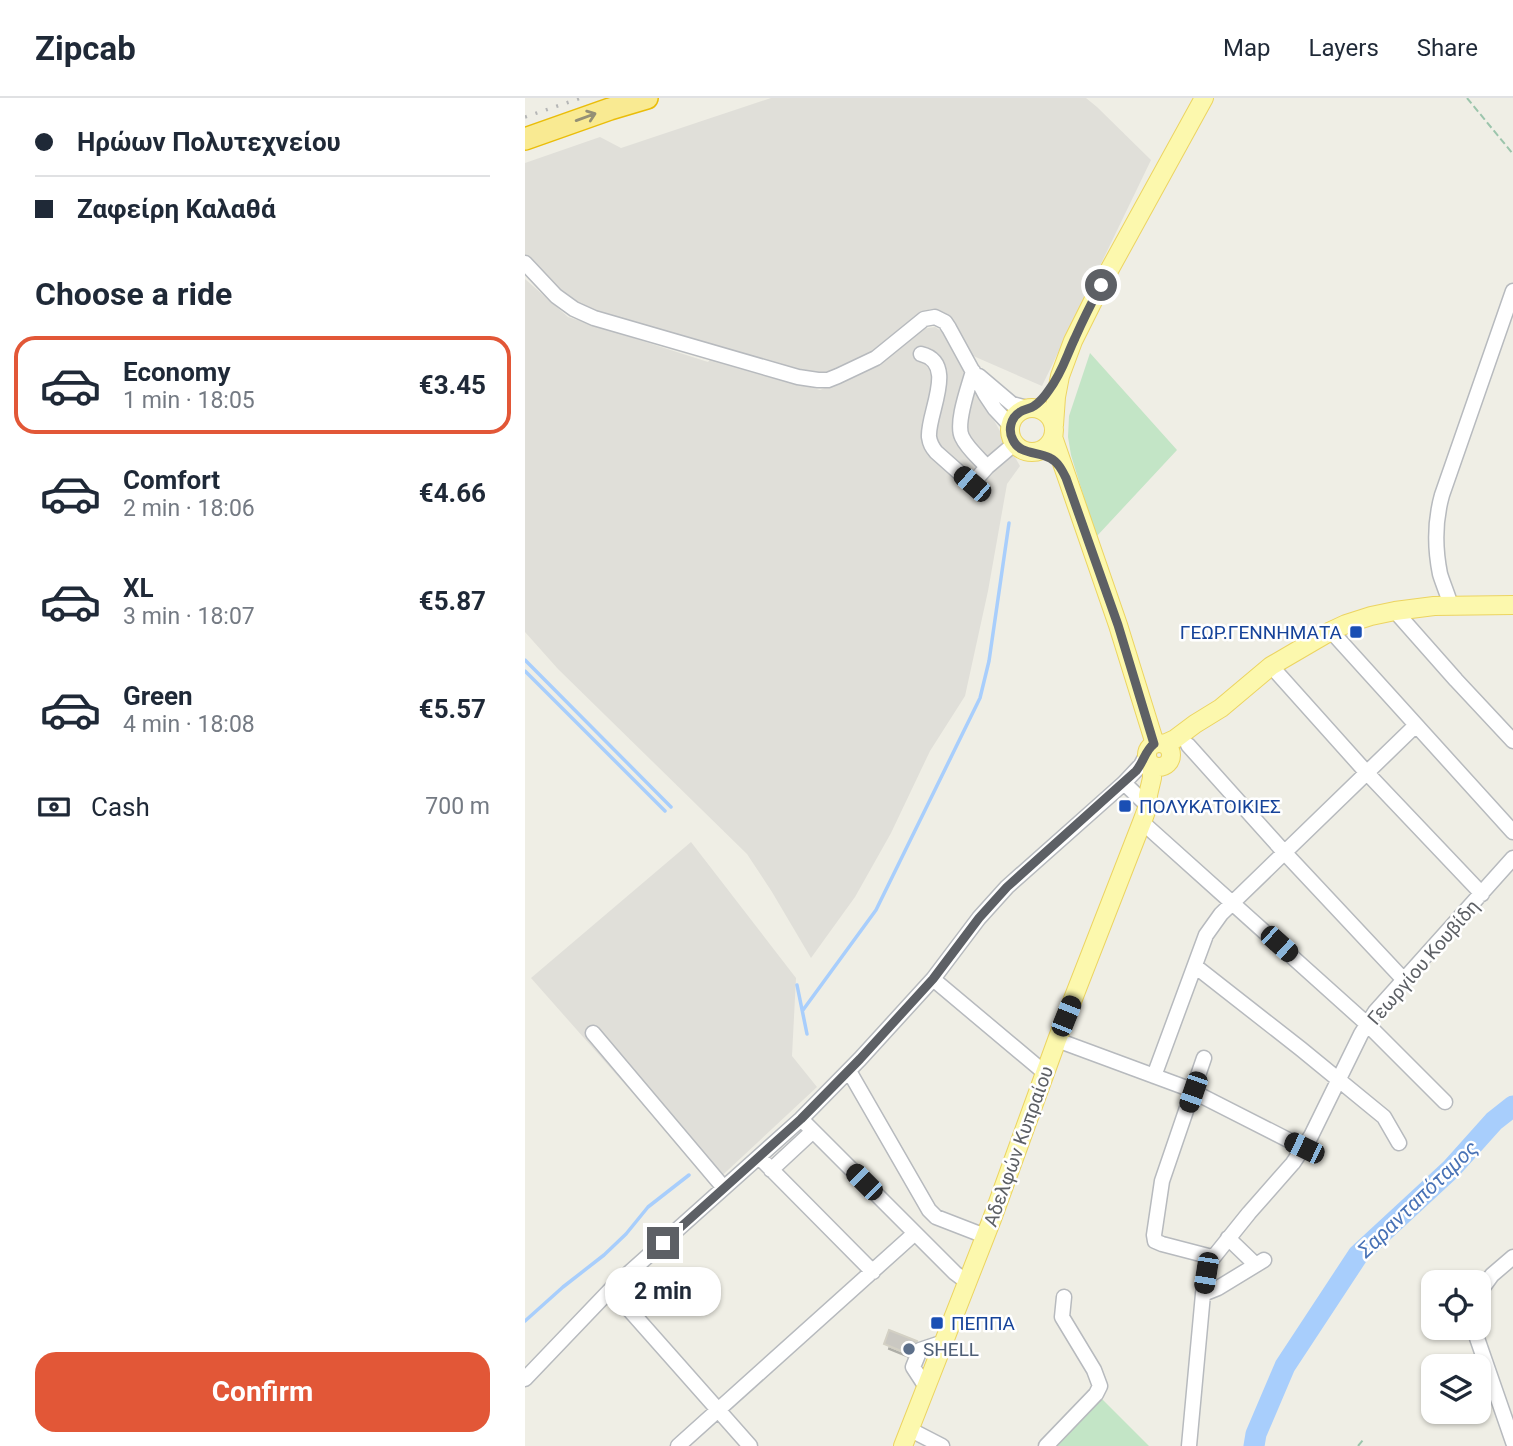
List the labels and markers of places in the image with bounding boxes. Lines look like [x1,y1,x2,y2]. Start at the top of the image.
place label: ΓΕΩΡ.ΓΕΝΝΗΜΑΤΑ [1180,621,1343,644]
marker: ΓΕΩΡ.ΓΕΝΝΗΜΑΤΑ [1348,624,1364,640]
place label: ΠΟΛΥΚΑΤΟΙΚΙΕΣ [1139,795,1281,818]
marker: ΠΟΛΥΚΑΤΟΙΚΙΕΣ [1117,798,1133,814]
place label: ΠΕΠΠΑ [951,1312,1015,1335]
marker: ΠΕΠΠΑ [929,1315,945,1331]
place label: SHELL [923,1338,979,1361]
marker: SHELL [901,1341,917,1357]

